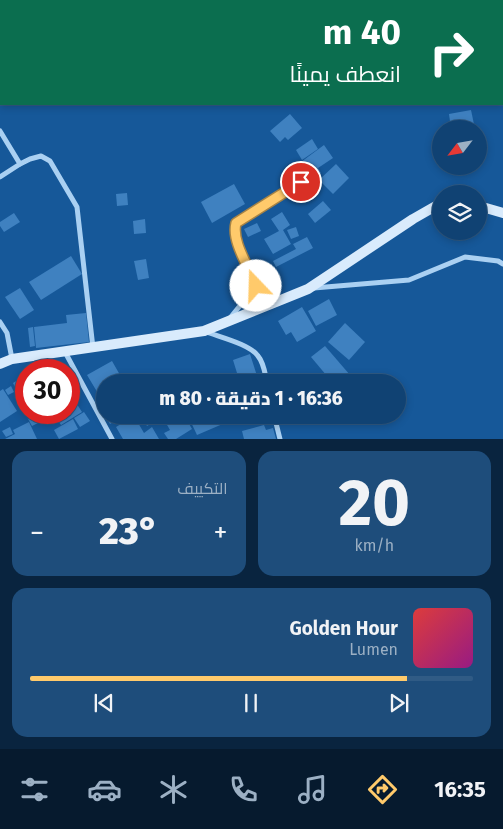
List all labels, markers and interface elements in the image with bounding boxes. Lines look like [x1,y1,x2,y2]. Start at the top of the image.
text: 40 m [323,11,401,53]
icon: right [419,20,484,85]
text: انعطف يمينًا [290,61,401,88]
north arrow [432,120,488,175]
map controls [432,120,487,240]
pin [280,161,322,203]
icon: arrive [287,168,315,196]
button: layers [432,185,487,240]
position arrow [229,259,281,311]
speed limit sign: 30 [15,359,80,424]
text: 16:36 · 1 دقيقة · 80 m [159,387,343,410]
text: 20 [338,464,410,542]
text: التكييف [177,479,228,498]
text: 23° [99,508,158,554]
text: − [30,516,44,549]
text: + [214,516,228,549]
text: km/h [354,536,394,555]
text: Golden Hour [290,617,398,640]
text: Lumen [349,640,398,659]
icon: previous [90,689,118,717]
icon: pause [237,689,265,717]
icon: next [385,689,413,717]
icon: filters [17,772,52,807]
icon: car [87,772,122,807]
icon: climate [156,772,191,807]
icon: phone [226,772,261,807]
icon: music [295,772,330,807]
icon: directions [365,772,400,807]
text: 16:35 [434,776,486,803]

